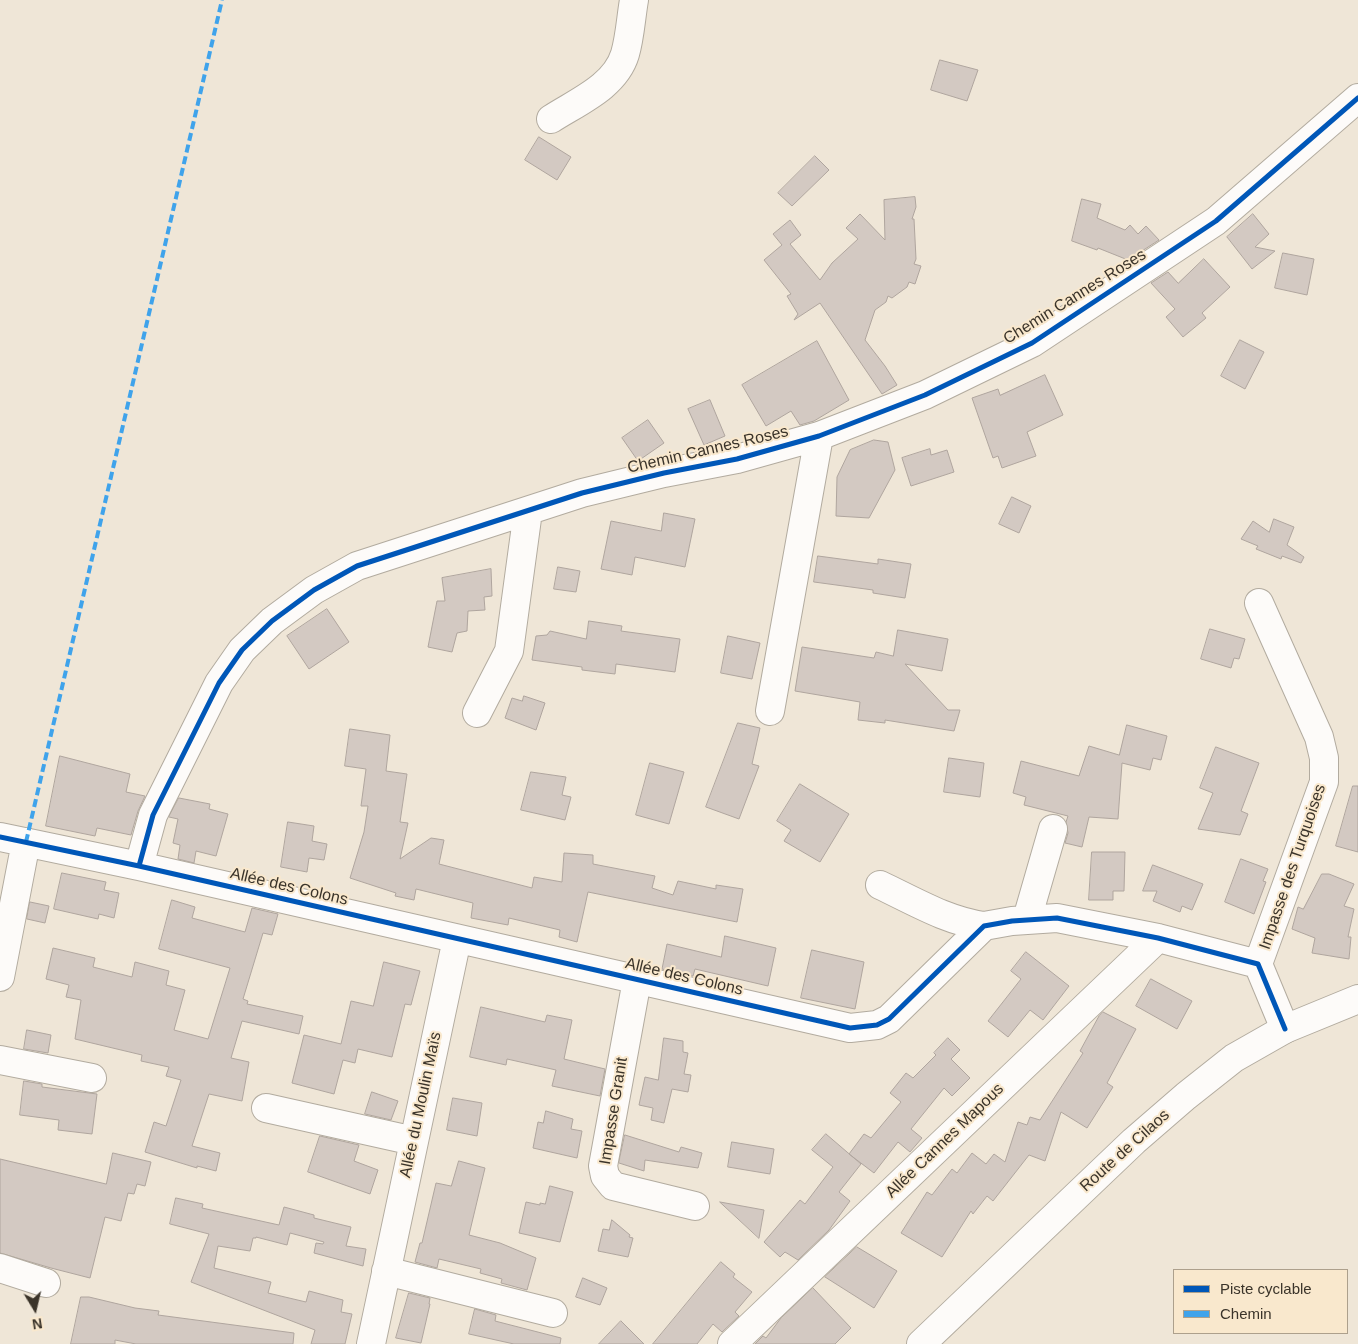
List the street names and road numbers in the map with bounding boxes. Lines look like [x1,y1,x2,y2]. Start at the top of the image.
street label: Chemin Cannes Roses [1000,245,1150,349]
street label: Chemin Cannes Roses [626,422,790,478]
street label: Impasse des Turquoises [1256,782,1330,952]
street label: Allée des Colons [228,864,350,910]
street label: Allée des Colons [623,954,745,1000]
street label: Allée du Moulin Maïs [396,1030,446,1180]
street label: Impasse Granit [596,1056,632,1166]
street label: Allée Cannes Mapous [882,1080,1008,1202]
street label: Route de Cilaos [1076,1106,1174,1196]

